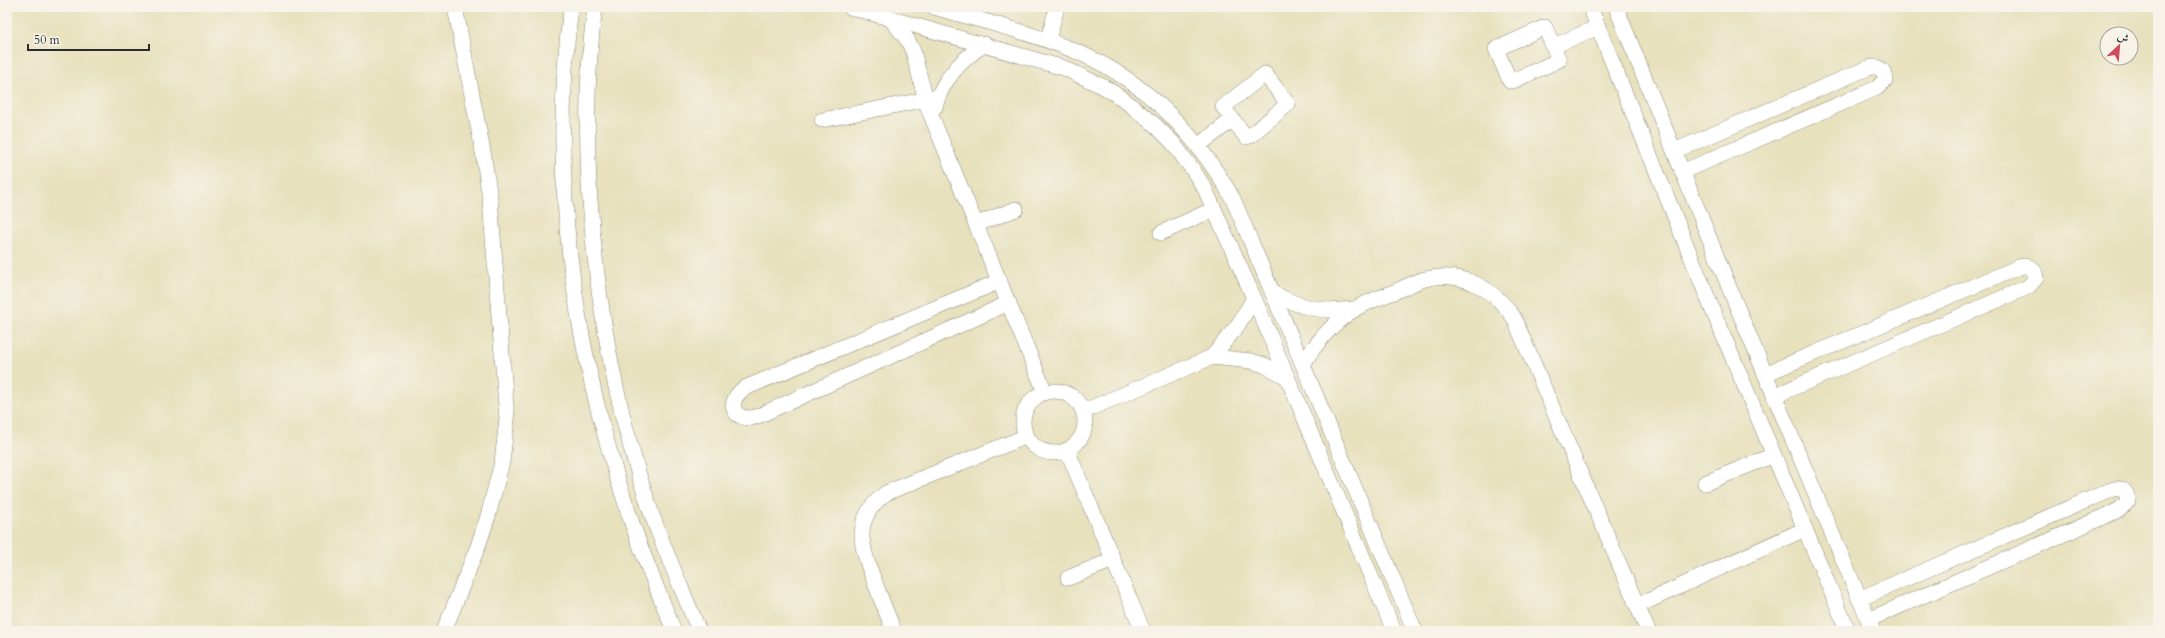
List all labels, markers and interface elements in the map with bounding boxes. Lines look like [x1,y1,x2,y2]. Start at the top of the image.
scale bar [28,26,149,52]
north arrow [2099,26,2139,66]
text: ش [2115,28,2131,47]
text: 50 m [34,32,61,48]

